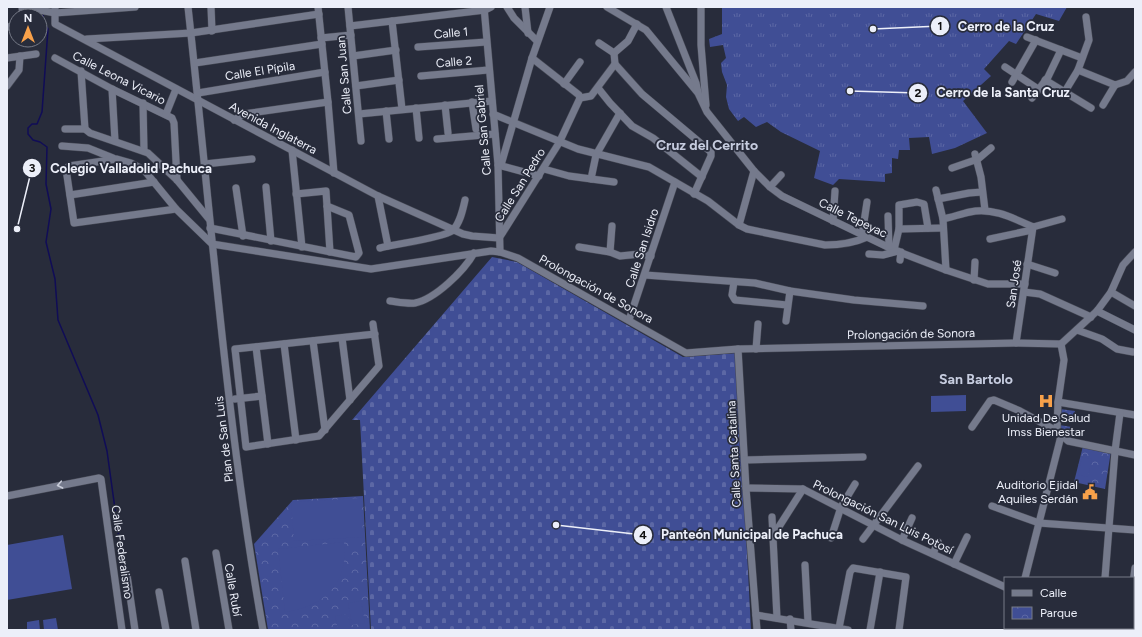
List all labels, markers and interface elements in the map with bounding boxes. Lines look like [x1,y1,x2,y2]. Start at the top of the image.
north arrow [8,8,48,48]
text: N [24,12,32,25]
callout: Cerro de la Cruz [930,13,1062,38]
text: 1 [937,19,943,33]
text: Cerro de la Cruz [958,19,1054,34]
street label: Calle 1 [433,25,469,41]
street label: Calle San Juan [334,35,354,115]
street label: Calle Leona Vicario [70,48,168,108]
street label: Calle 2 [435,53,473,71]
street label: Calle El Pípila [224,59,296,83]
callout: Cerro de la Santa Cruz [908,80,1078,105]
street label: Calle San Gabriel [472,84,494,176]
text: Cerro de la Santa Cruz [936,85,1070,100]
text: 2 [915,86,922,100]
street label: Avenida Inglaterra [227,99,319,157]
district label: Cruz del Cerrito [656,137,758,154]
street label: Calle San Pedro [492,146,548,224]
callout: Colegio Valladolid Pachuca [22,156,220,181]
text: 3 [29,161,36,175]
text: Colegio Valladolid Pachuca [50,161,212,176]
street label: Calle Tepeyac [817,195,890,241]
street label: Calle San Isidro [623,207,661,289]
street label: Prolongación de Sonora [537,252,655,326]
street label: San José [1004,259,1024,309]
street label: Prolongación de Sonora [847,326,975,342]
district label: San Bartolo [939,371,1013,388]
hospital icon: Unidad De Salud Imss Bienestar [1037,392,1055,410]
street label: Plan de San Luis [212,395,236,483]
street label: Calle Santa Catalina [724,400,744,508]
place label: Unidad De Salud Imss Bienestar [1002,411,1090,439]
street label: Prolongación San Luis Potosí [811,477,957,558]
place label: Auditorio Ejidal Aquiles Serdán [996,478,1078,506]
one-way arrow [57,481,64,489]
public building icon: Auditorio Ejidal Aquiles Serdán [1081,483,1099,501]
street label: Calle Federalismo [108,504,136,600]
callout: Panteón Municipal de Pachuca [633,522,851,547]
text: Panteón Municipal de Pachuca [661,527,843,542]
text: 4 [639,528,647,542]
street label: Calle Rubí [221,562,245,619]
legend [1004,577,1134,629]
text: Calle [1040,586,1067,600]
text: Parque [1040,606,1078,620]

